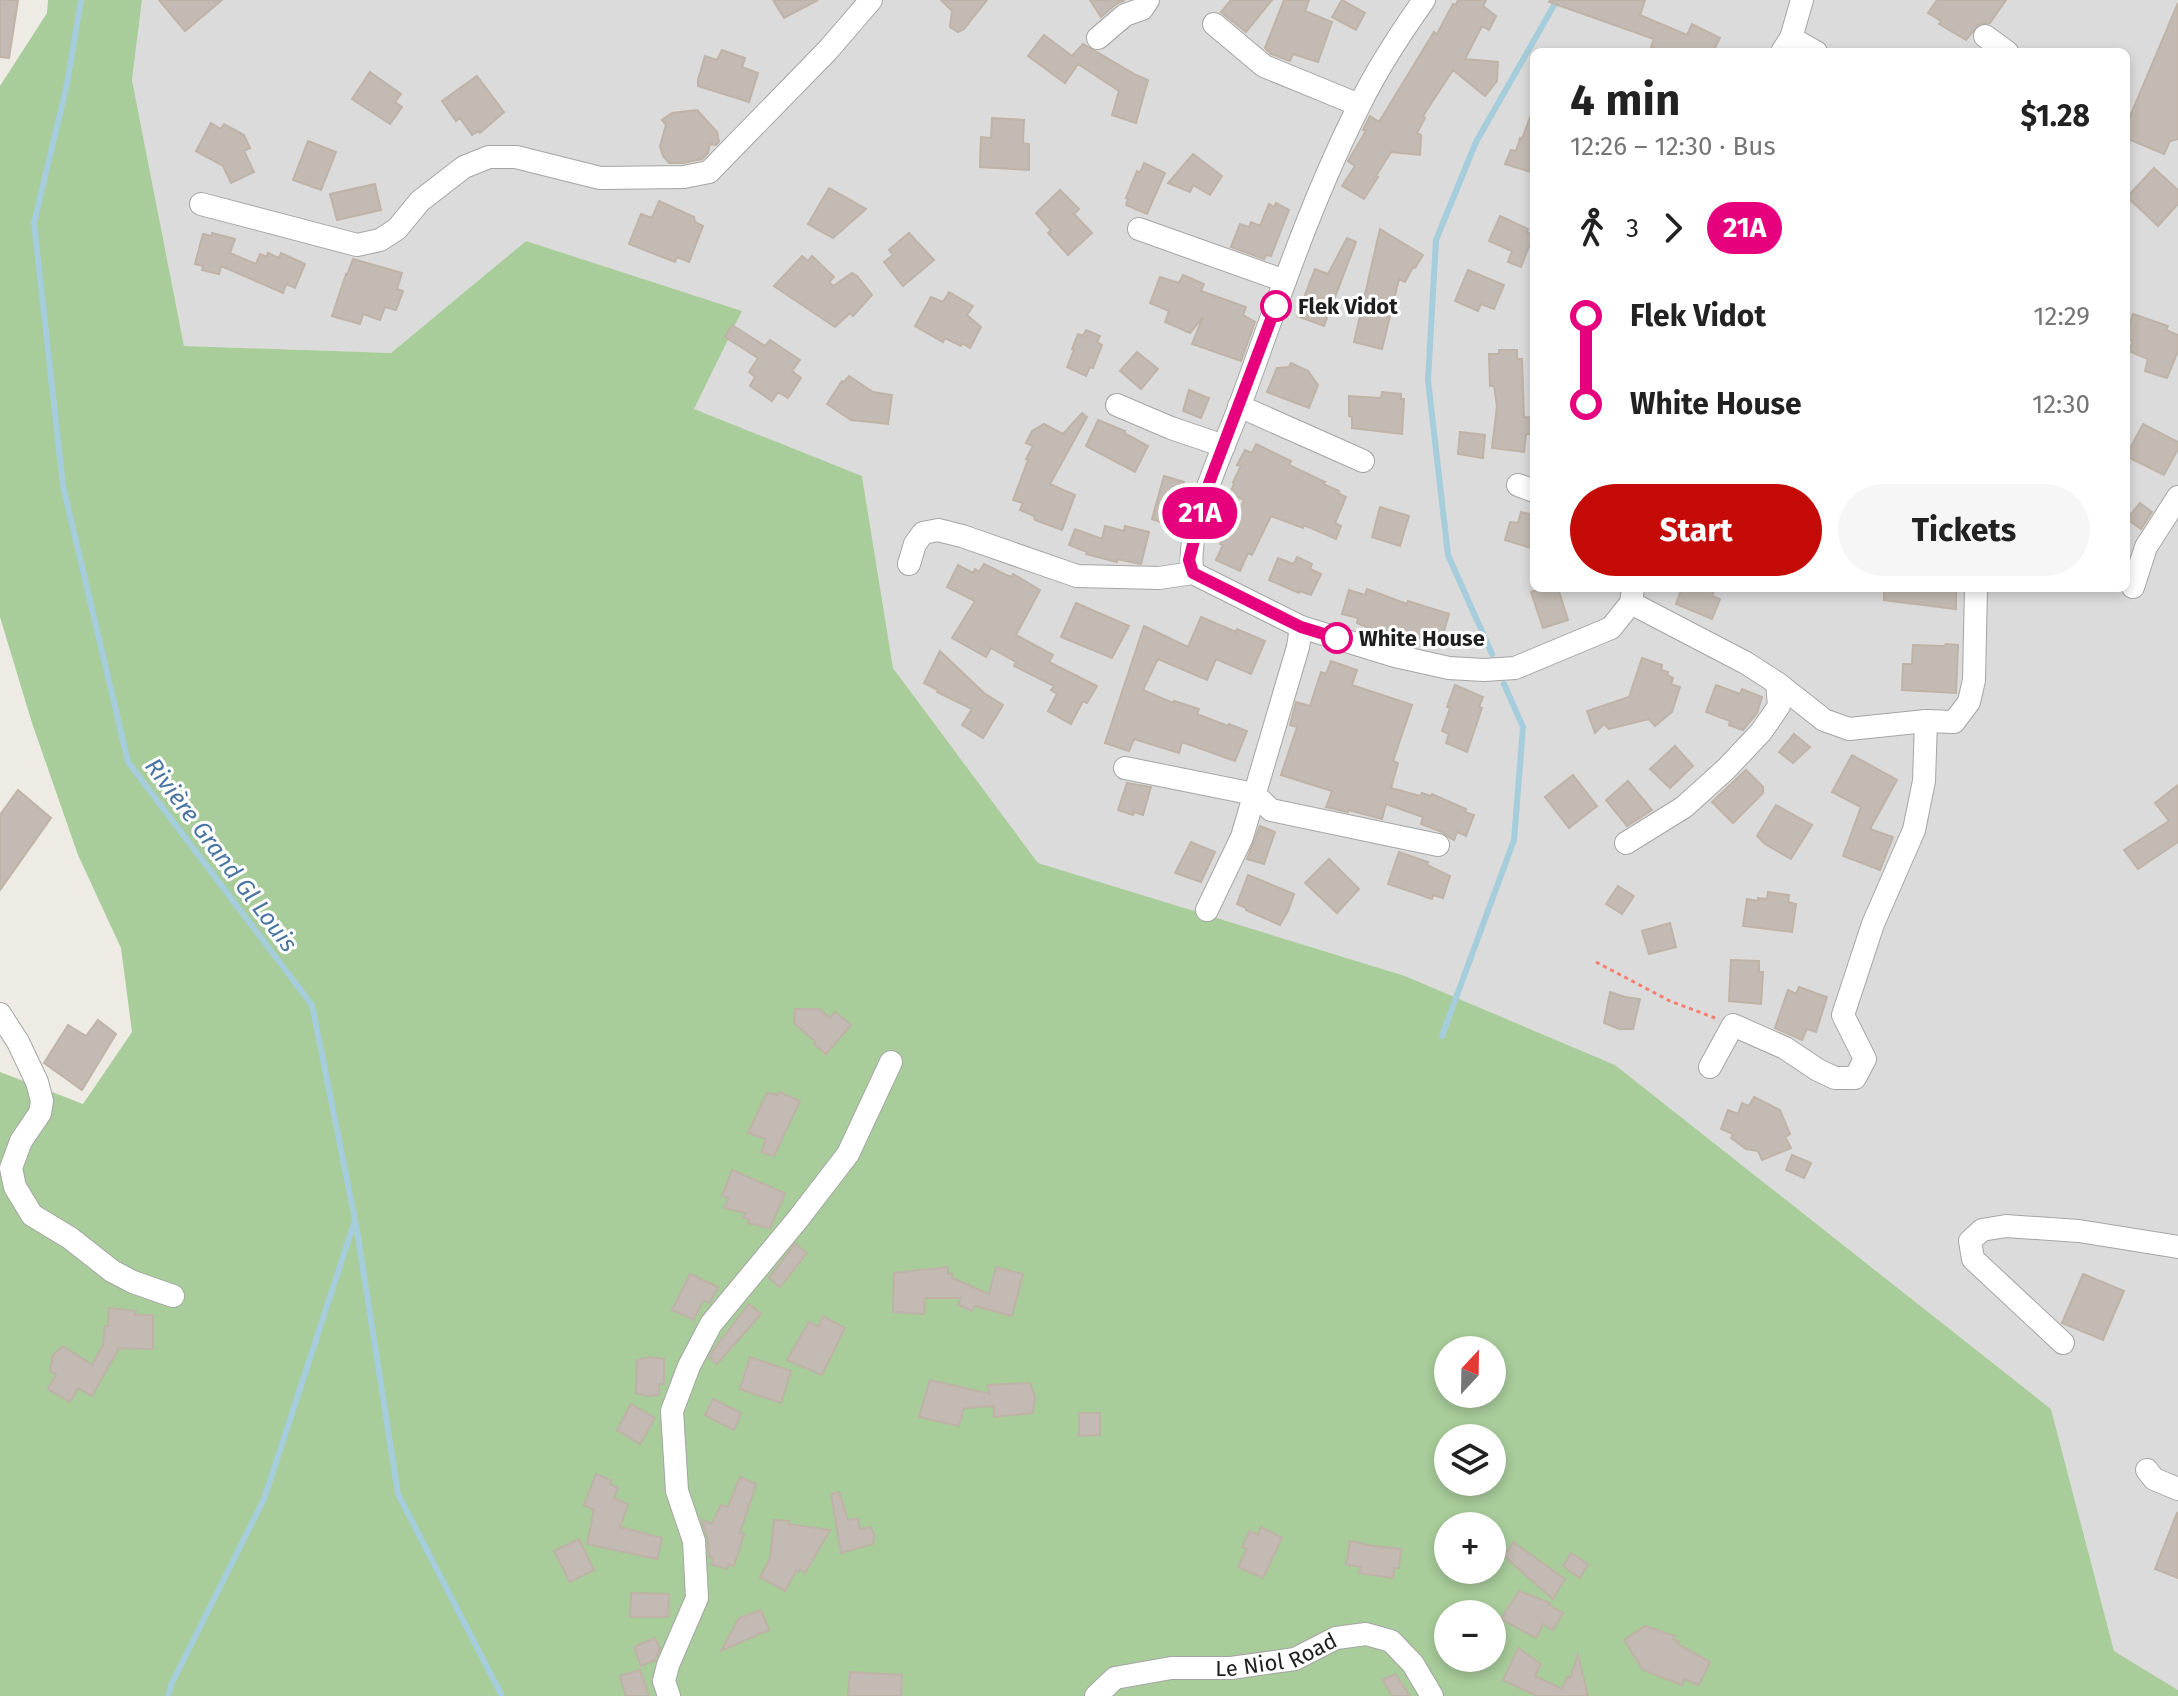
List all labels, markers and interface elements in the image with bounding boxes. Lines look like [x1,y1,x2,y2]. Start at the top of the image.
text: 4 min [1570,74,1680,127]
text: $1.28 [2021,98,2090,134]
text: 12:26 – 12:30 · Bus [1570,131,1776,162]
icon: walk [1570,206,1614,250]
icon: forward [1651,206,1695,250]
text: 21A [1723,211,1766,244]
text: 3 [1626,213,1639,244]
marker: Flek Vidot [1261,291,1291,321]
place label: Flek Vidot [1298,293,1398,320]
text: Flek Vidot [1630,298,1766,334]
text: 12:29 [2033,301,2090,332]
text: White House [1630,386,1802,422]
text: 12:30 [2032,389,2090,420]
button: Start [1570,484,1822,576]
button: Tickets [1838,484,2090,576]
line badge: 21A [1154,487,1246,539]
text: 21A [1178,496,1222,529]
marker: White House [1322,623,1352,653]
place label: White House [1359,625,1485,652]
water label: Rivière Grand Gl Louis [139,753,303,957]
north arrow [1434,1336,1506,1408]
map controls [1434,1336,1506,1672]
button: layers [1434,1424,1506,1496]
button: + [1434,1512,1506,1584]
button: − [1434,1600,1506,1672]
street label: Le Niol Road [1215,1626,1341,1682]

